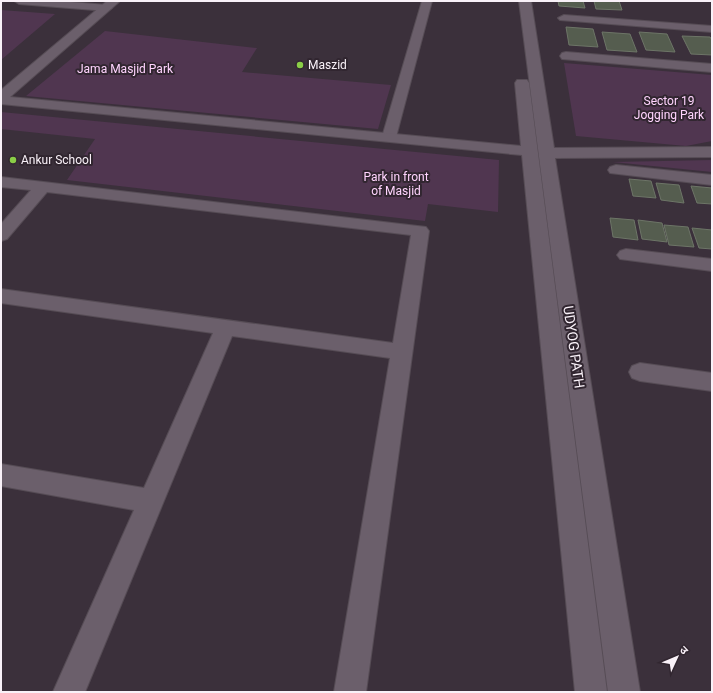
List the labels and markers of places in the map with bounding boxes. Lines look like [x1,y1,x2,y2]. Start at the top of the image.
place label: Maszid [308,58,347,72]
marker: Maszid [295,60,305,70]
place label: Ankur School [21,153,92,167]
marker: Ankur School [8,155,18,165]

